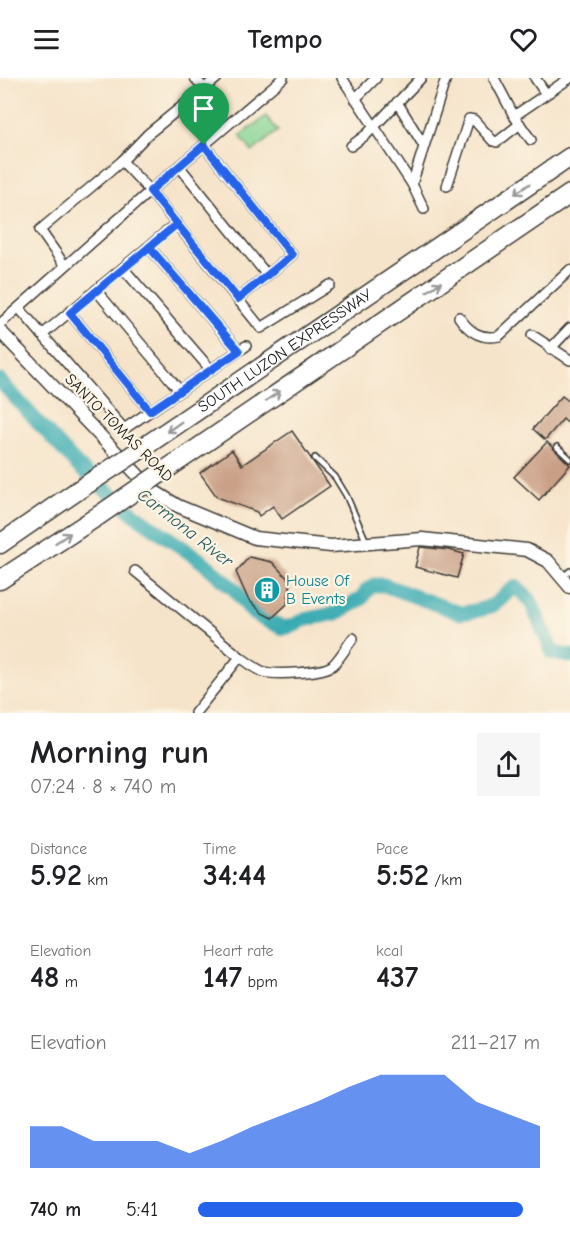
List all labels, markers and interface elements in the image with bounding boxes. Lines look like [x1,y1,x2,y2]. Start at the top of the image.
icon: menu [30,23,63,56]
icon: heart [507,23,540,56]
text: Tempo [248,24,322,55]
pin [178,83,229,145]
icon: arrive [187,92,220,125]
one-way arrow [513,183,530,196]
one-way arrow [425,281,442,293]
street label: SOUTH LUZON EXPRESSWAY [195,285,376,416]
street label: SANTO TOMAS ROAD [61,370,177,486]
one-way arrow [264,390,281,402]
one-way arrow [166,421,182,433]
water label: Carmona River [133,484,238,572]
one-way arrow [54,532,71,544]
place label: House Of B Events [286,572,350,608]
building icon: House Of B Events [252,575,282,605]
text: Morning run [30,733,209,771]
button: share [477,733,540,796]
text: 07:24 · 8 × 740 m [30,775,176,798]
text: Distance [30,840,87,858]
text: Time [203,840,236,858]
text: Pace [376,840,408,858]
text: 5.92 [30,858,82,893]
text: 34:44 [203,858,266,893]
text: 5:52 [376,858,429,893]
text: km [82,871,108,889]
text: /km [429,871,462,889]
text: Elevation [30,942,91,960]
text: Heart rate [203,942,274,960]
text: kcal [376,942,403,960]
text: 48 [30,960,59,995]
text: 147 [203,960,242,995]
text: 437 [376,960,418,995]
text: m [59,973,78,991]
text: bpm [242,973,278,991]
text: Elevation [30,1031,107,1054]
text: 211–217 m [451,1031,540,1054]
text: 740 m [30,1198,81,1221]
text: 5:41 [126,1198,158,1221]

